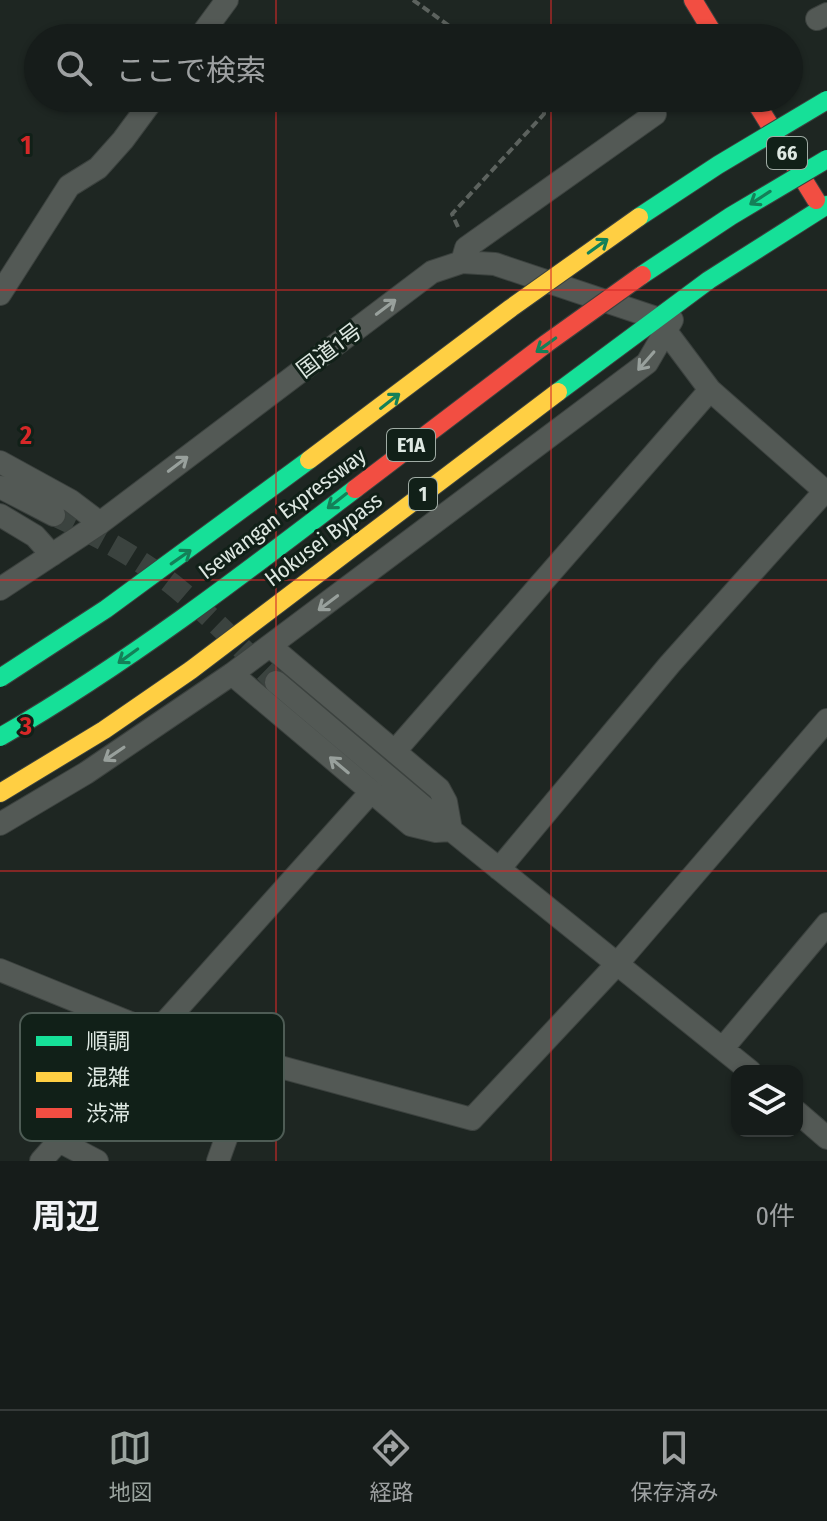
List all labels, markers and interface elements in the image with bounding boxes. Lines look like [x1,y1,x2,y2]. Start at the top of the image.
search box [24,24,803,112]
icon: search [52,46,96,90]
text: ここで検索 [116,53,266,89]
text: 1 [21,130,32,161]
road number: 66 [767,137,807,169]
one-way arrow [749,191,772,207]
one-way arrow [587,238,608,255]
one-way arrow [375,299,396,316]
street label: 国道1号 [291,317,367,384]
one-way arrow [535,337,557,354]
one-way arrow [637,350,655,370]
one-way arrow [379,393,400,410]
text: 2 [19,420,32,451]
road number: E1A [387,429,435,461]
street label: Isewangan Expressway [193,442,371,585]
one-way arrow [167,455,188,472]
road number: 1 [409,478,437,510]
street label: Hokusei Bypass [259,486,387,592]
one-way arrow [327,492,348,509]
one-way arrow [170,549,192,565]
one-way arrow [318,594,339,611]
one-way arrow [118,648,140,664]
text: 3 [19,711,32,742]
one-way arrow [104,746,126,763]
one-way arrow [330,756,350,774]
legend [20,1013,284,1141]
text: 順調 [86,1028,130,1055]
text: 混雑 [86,1064,130,1091]
map controls [731,1065,803,1137]
button: layers [731,1065,803,1137]
text: 渋滞 [86,1100,130,1127]
text: 周辺 [32,1196,100,1237]
text: 0件 [755,1201,795,1232]
tab: 地図 [108,1426,153,1506]
tab: 経路 [369,1426,414,1506]
tab: 保存済み [630,1426,719,1506]

